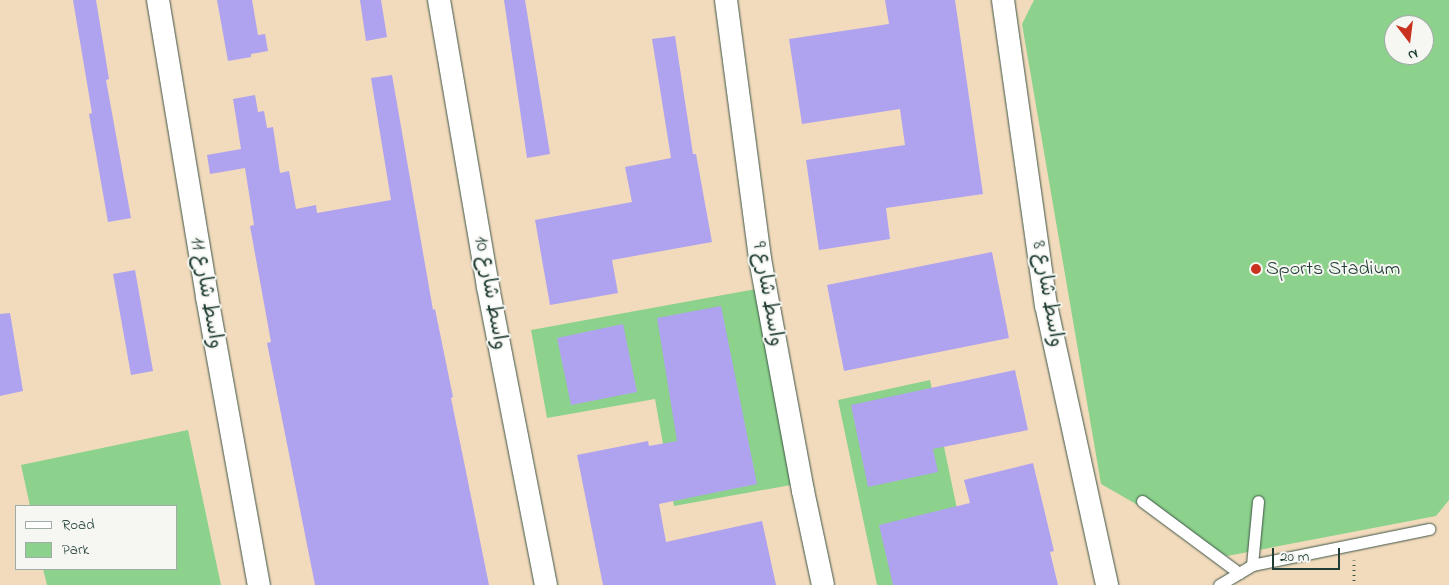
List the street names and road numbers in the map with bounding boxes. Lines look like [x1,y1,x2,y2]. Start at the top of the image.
street label: واسط شارع 10 [468,234,512,352]
street label: واسط شارع 11 [184,235,228,351]
street label: واسط شارع 8 [1026,239,1068,349]
street label: واسط شارع 9 [746,240,788,348]

